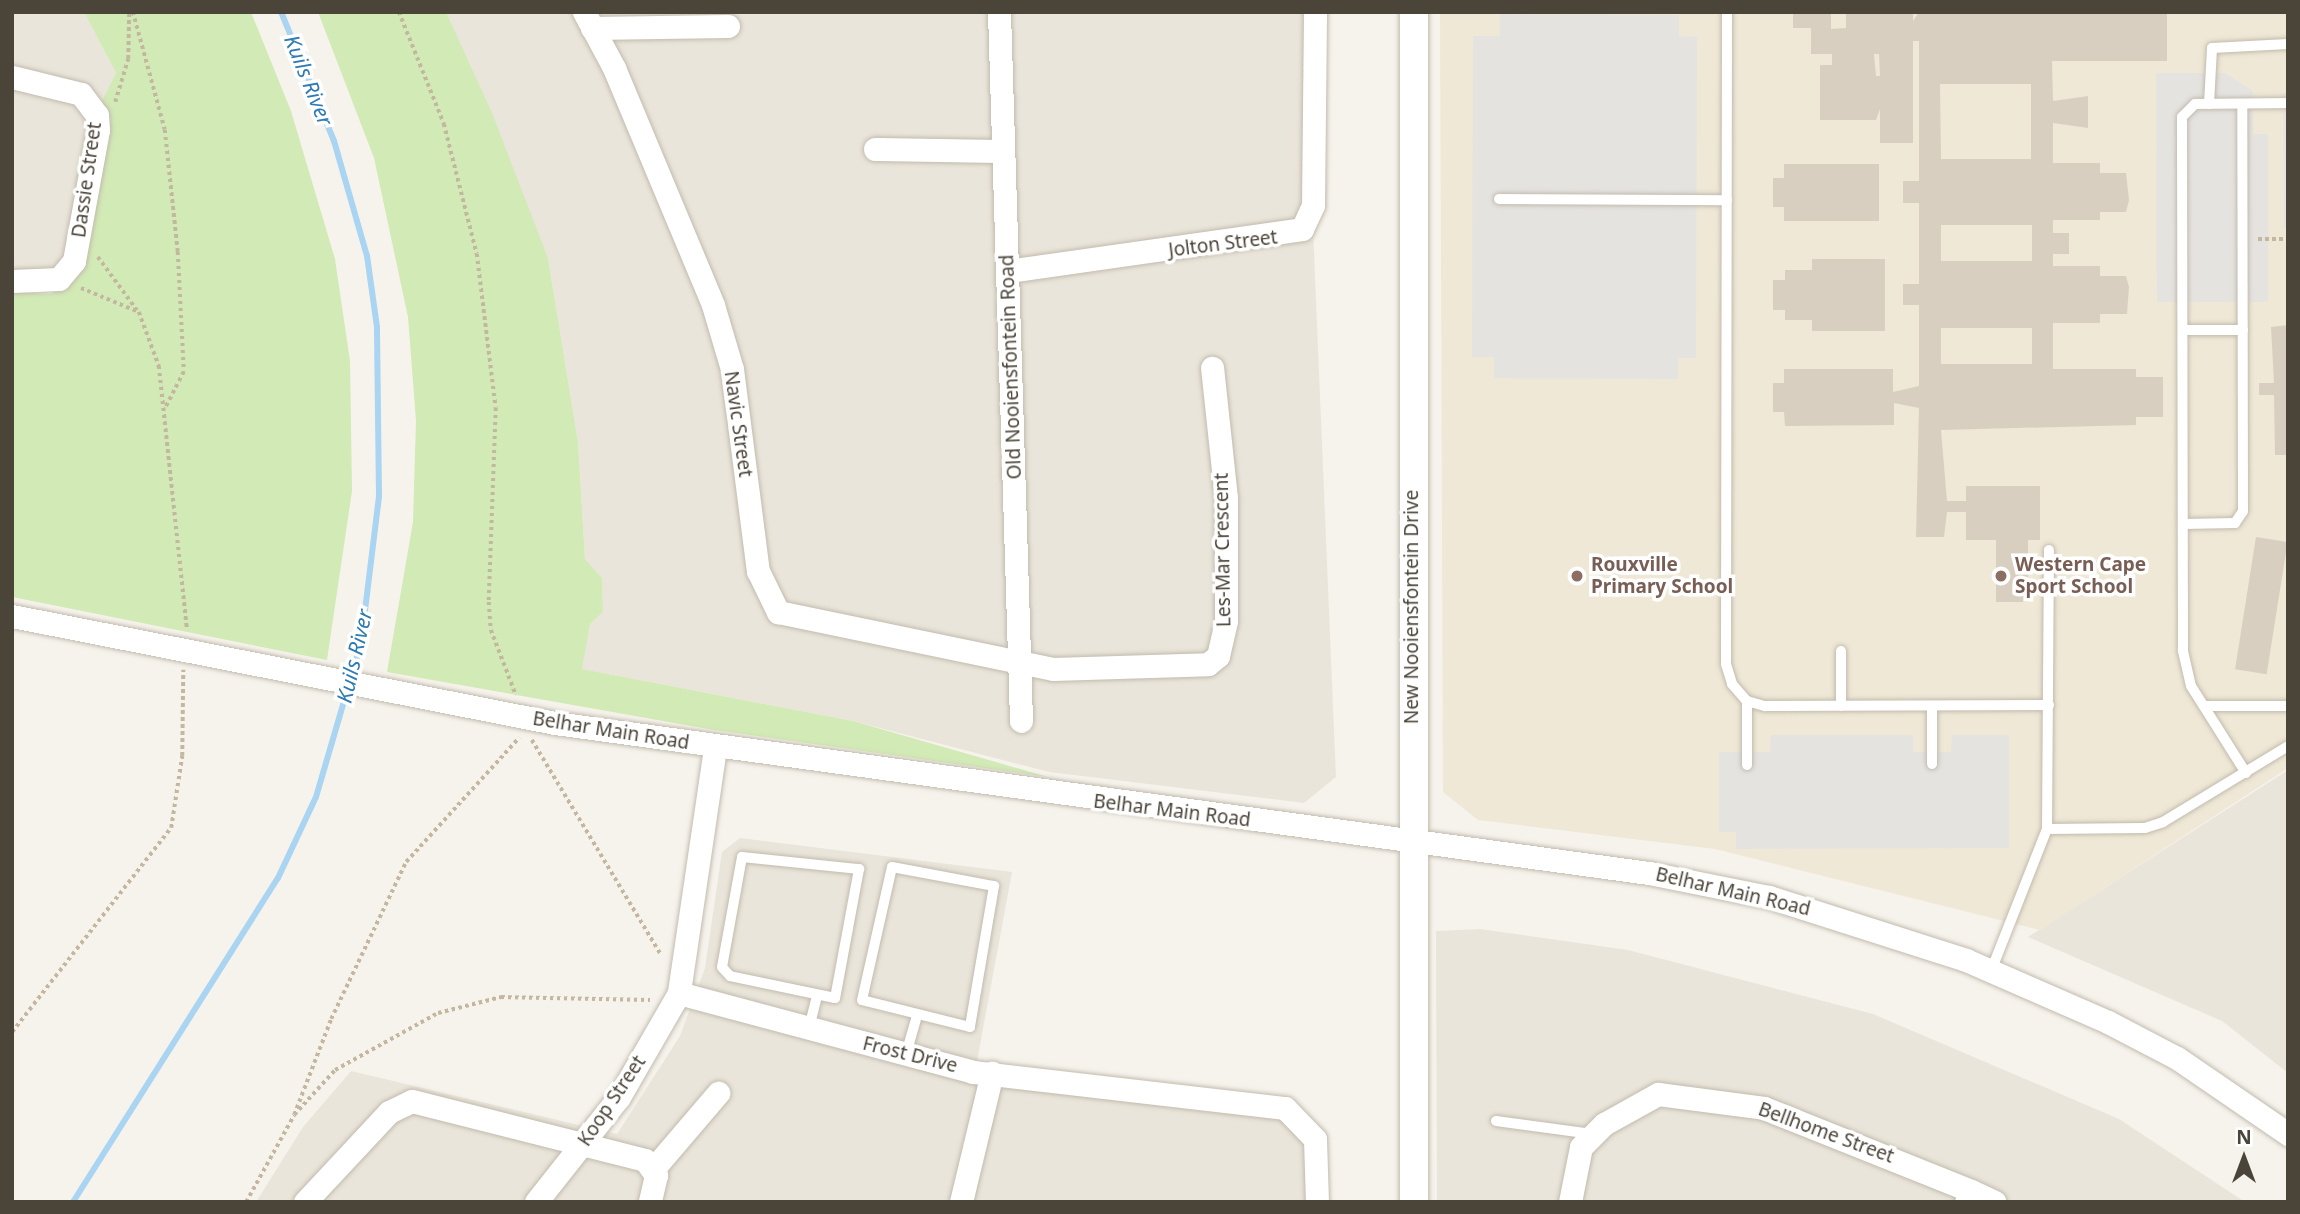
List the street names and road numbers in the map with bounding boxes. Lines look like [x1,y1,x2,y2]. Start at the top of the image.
street label: Dassie Street [68,121,106,239]
street label: Jolton Street [1167,226,1279,262]
street label: Old Nooiensfontein Road [996,254,1026,480]
street label: Navic Street [719,370,757,478]
street label: Les-Mar Crescent [1210,473,1236,627]
street label: New Nooiensfontein Drive [1401,490,1423,724]
street label: Belhar Main Road [531,707,691,755]
street label: Belhar Main Road [1092,790,1252,832]
street label: Belhar Main Road [1653,863,1813,921]
street label: Frost Drive [860,1032,960,1078]
street label: Koop Street [573,1051,651,1151]
street label: Bellhome Street [1755,1098,1897,1168]

